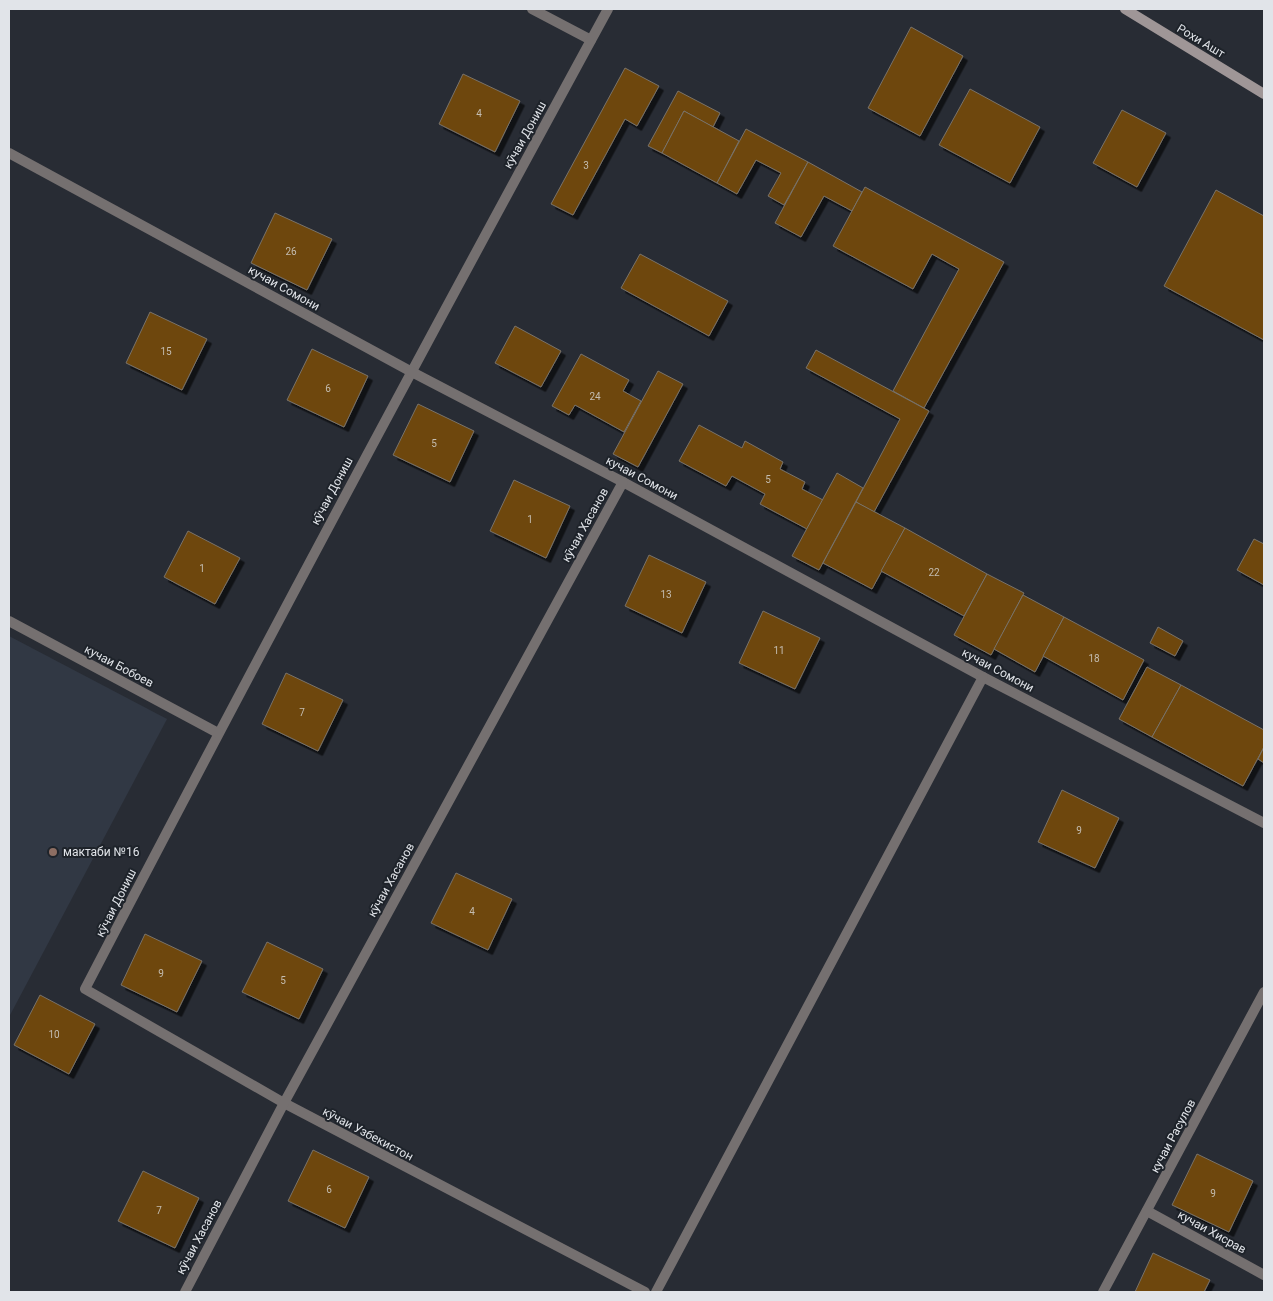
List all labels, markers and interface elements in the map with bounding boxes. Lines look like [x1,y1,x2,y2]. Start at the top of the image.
street label: Рохи Ашт [1175,21,1228,61]
street label: кӯчаи Дониш [501,99,549,171]
house number: 4 [476,108,482,119]
house number: 3 [583,160,589,171]
house number: 26 [285,246,297,257]
street label: кучаи Сомони [246,263,322,313]
house number: 15 [160,346,172,357]
house number: 6 [325,383,331,394]
house number: 24 [589,391,601,402]
house number: 5 [431,438,437,449]
street label: кучаи Сомони [604,453,680,503]
street label: кӯчаи Дониш [308,455,356,527]
house number: 5 [765,474,771,485]
street label: кӯчаи Хасанов [559,485,611,565]
house number: 1 [527,514,533,525]
house number: 1 [199,563,205,574]
house number: 22 [928,567,940,578]
house number: 13 [660,589,672,600]
street label: кучаи Бобоев [82,642,156,690]
house number: 11 [773,645,785,656]
street label: кучаи Сомони [960,645,1036,695]
house number: 18 [1088,653,1100,664]
house number: 7 [299,707,305,718]
house number: 9 [1076,825,1082,836]
street label: кӯчаи Хасанов [365,840,417,920]
place label: мактаби №16 [63,845,140,859]
marker: мактаби №16 [47,846,59,858]
street label: кӯчаи Дониш [93,867,139,939]
house number: 4 [469,906,475,917]
house number: 9 [158,968,164,979]
house number: 5 [280,975,286,986]
house number: 10 [48,1029,60,1040]
street label: кучаи Расулов [1148,1097,1198,1175]
street label: кӯчаи Узбекистон [320,1104,416,1164]
house number: 6 [326,1184,332,1195]
house number: 9 [1210,1188,1216,1199]
street label: кӯчаи Хасанов [173,1197,225,1277]
house number: 7 [156,1205,162,1216]
street label: кучаи Хисрав [1175,1207,1249,1257]

